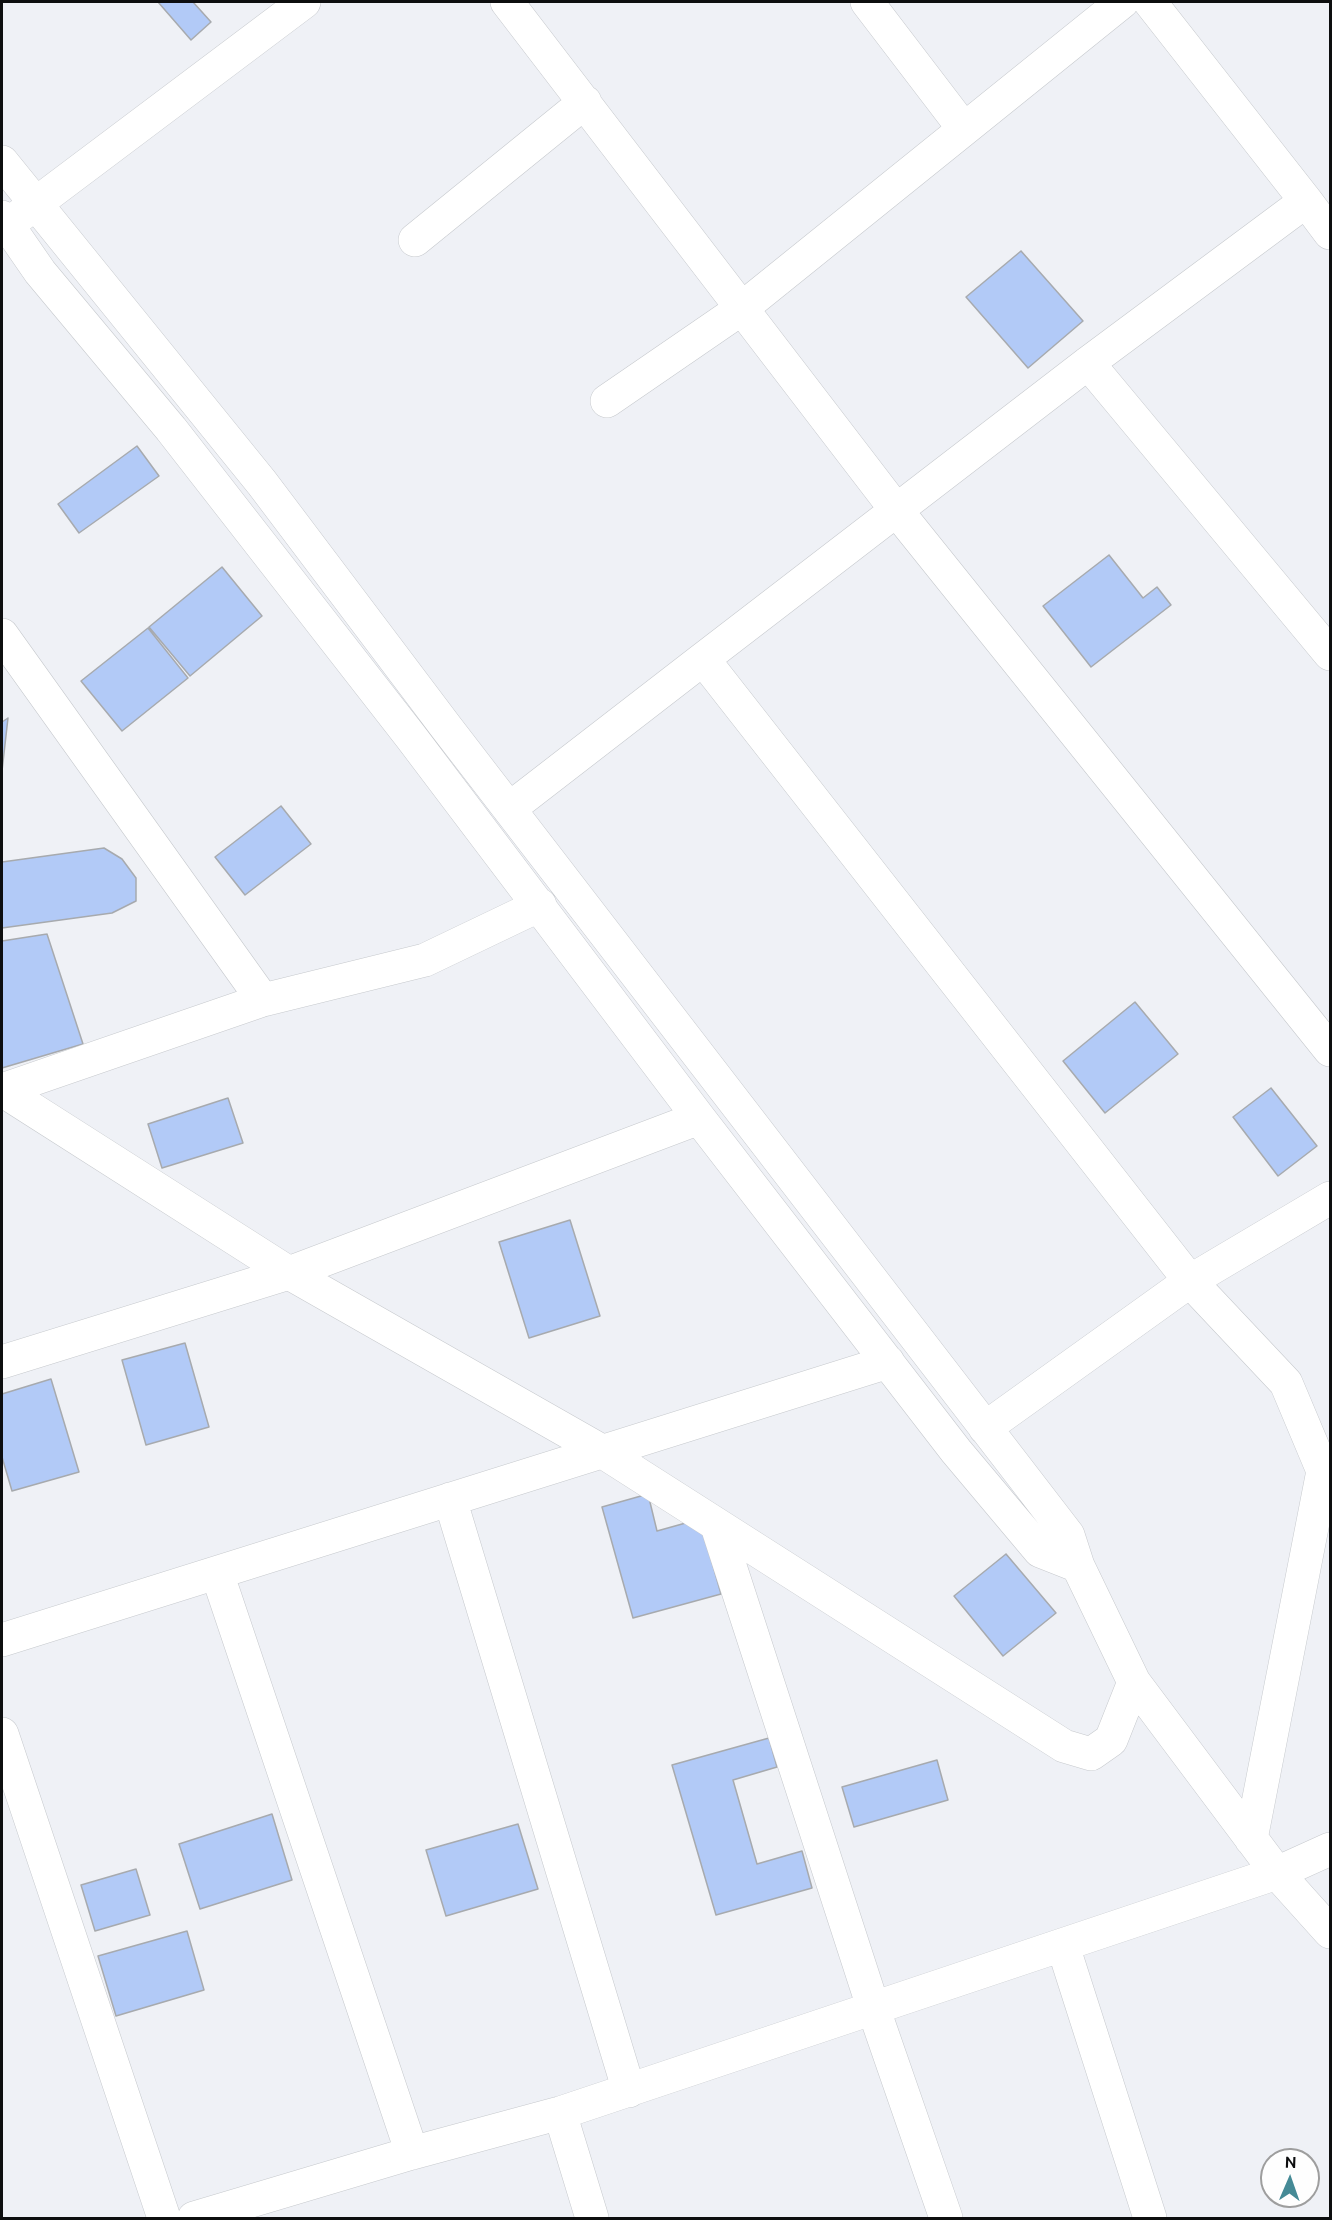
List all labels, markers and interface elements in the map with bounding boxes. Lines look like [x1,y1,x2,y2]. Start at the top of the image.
north arrow [1260,2148,1320,2208]
text: N [1284,2153,1297,2171]

